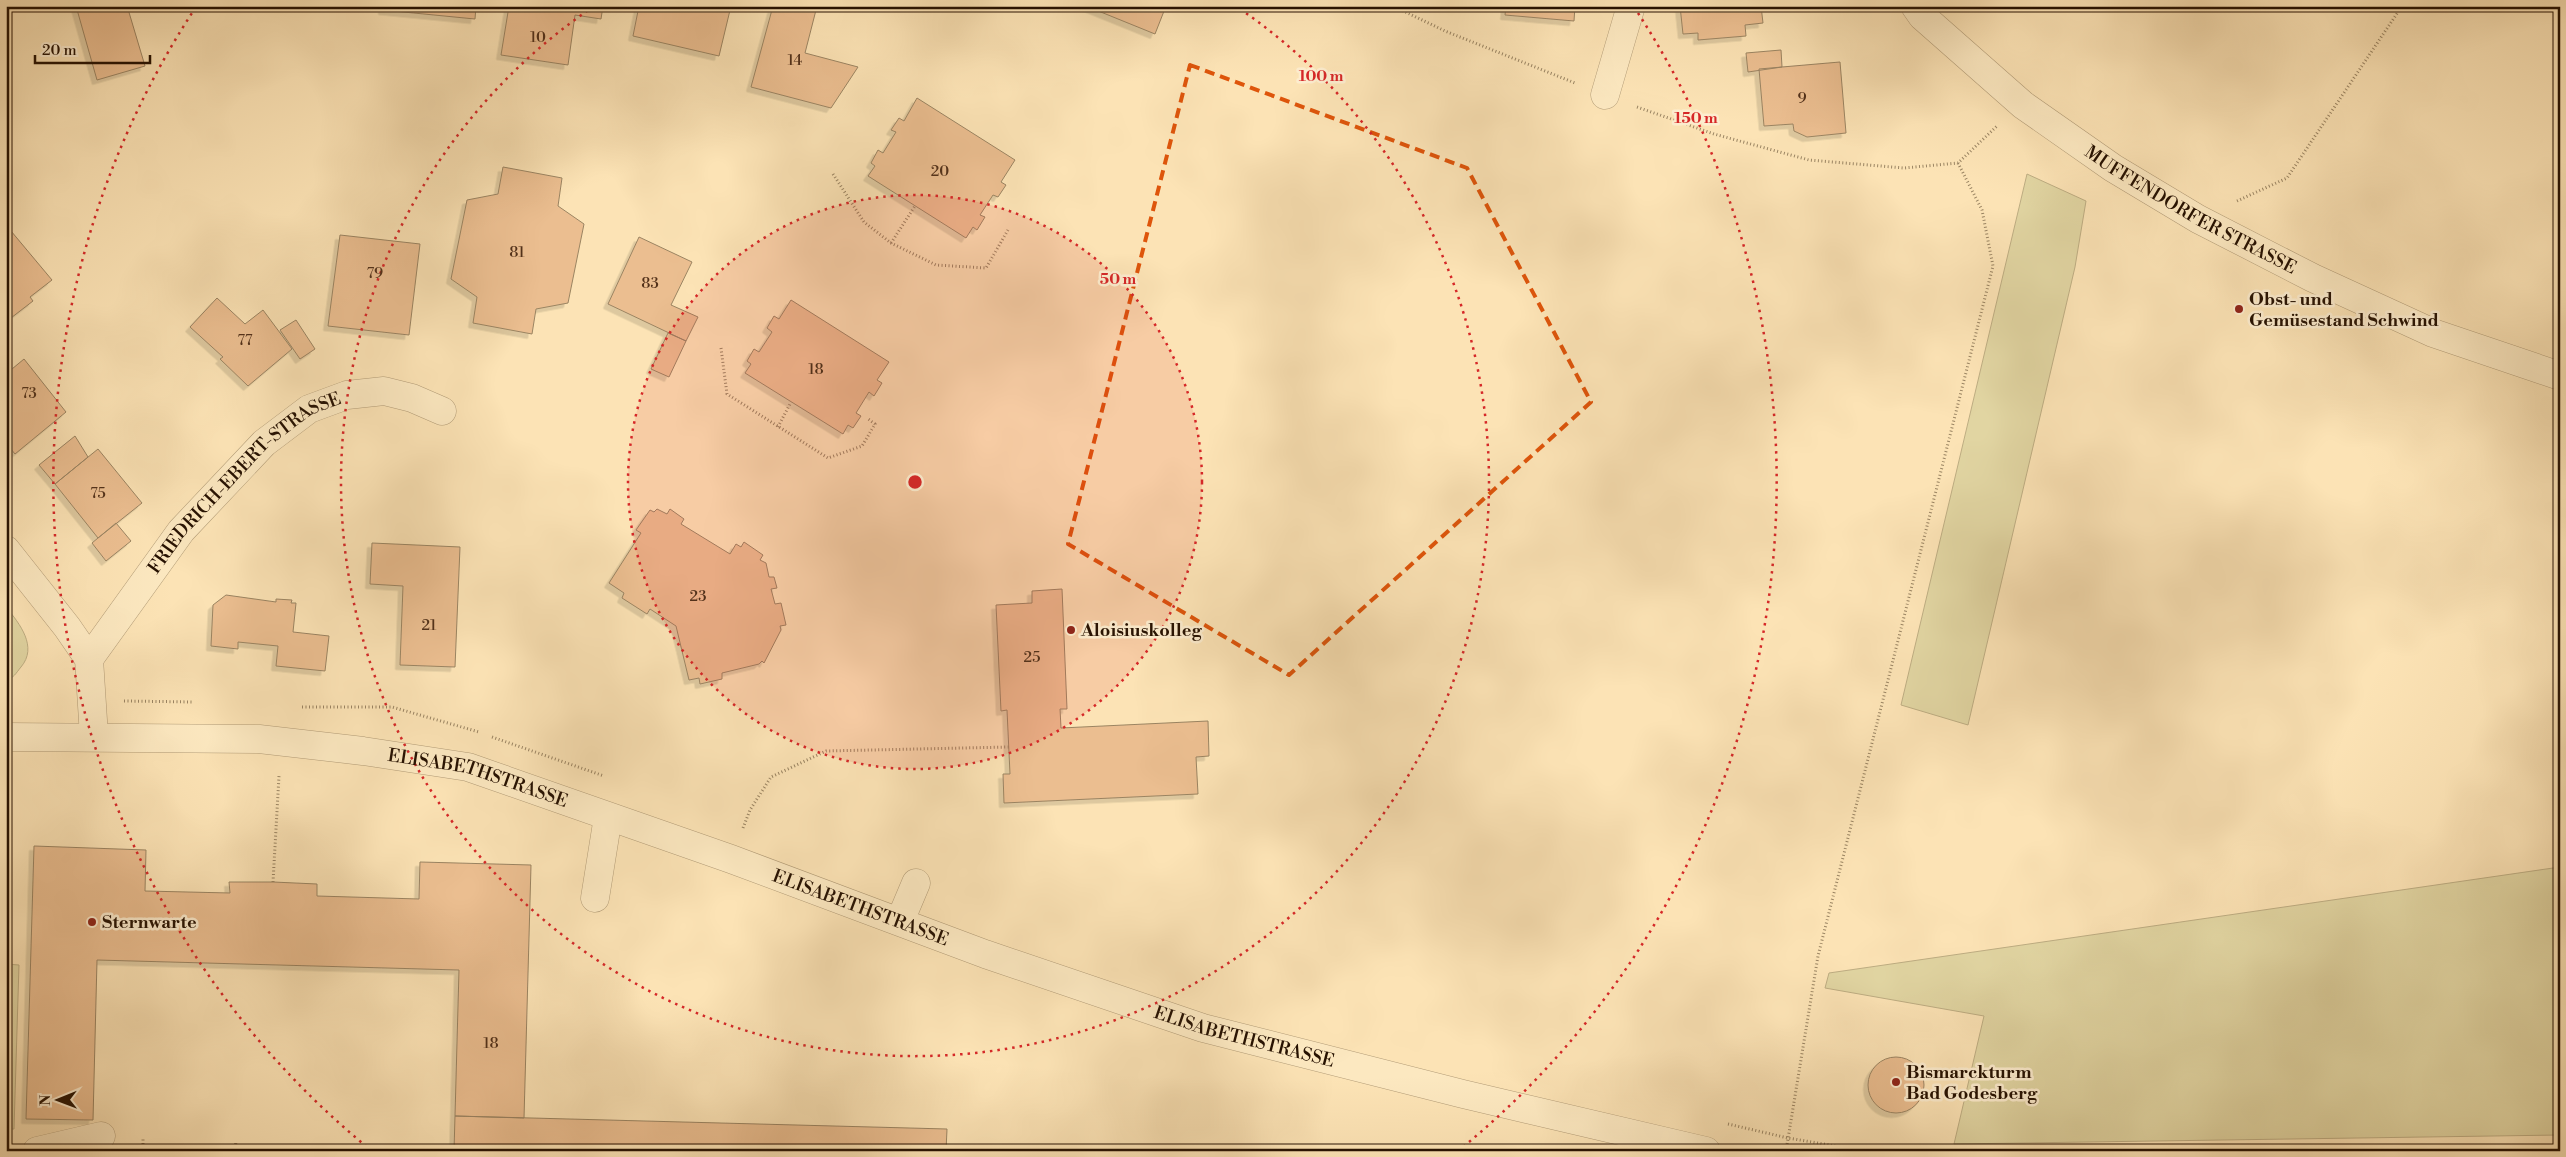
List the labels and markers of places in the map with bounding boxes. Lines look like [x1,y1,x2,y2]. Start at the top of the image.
place label: Obst- und Gemüsestand Schwind [2249,288,2439,332]
marker: Obst- und Gemüsestand Schwind [2233,303,2245,315]
centre of rings [906,473,924,491]
place label: Aloisiuskolleg [1080,619,1202,642]
marker: Aloisiuskolleg [1065,624,1077,636]
place label: Sternwarte [102,911,197,934]
marker: Sternwarte [86,916,98,928]
place label: Bismarckturm Bad Godesberg [1906,1061,2038,1105]
marker: Bismarckturm Bad Godesberg [1890,1076,1902,1088]

